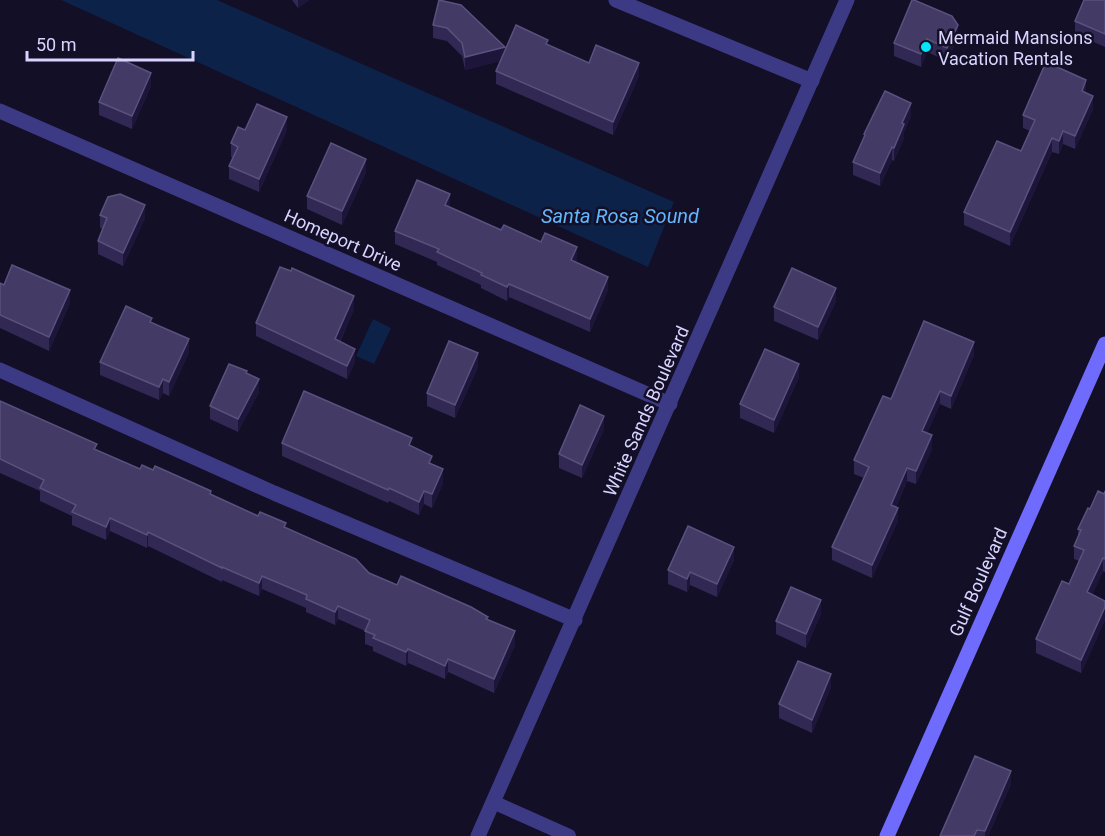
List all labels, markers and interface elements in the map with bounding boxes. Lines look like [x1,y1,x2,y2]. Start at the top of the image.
scale bar [27,24,194,62]
place label: Mermaid Mansions Vacation Rentals [938,27,1093,69]
text: 50 m [36,34,76,55]
marker: Mermaid Mansions Vacation Rentals [919,40,933,54]
water label: Santa Rosa Sound [541,204,700,228]
street label: Homeport Drive [281,205,405,275]
street label: White Sands Boulevard [599,323,693,499]
street label: Gulf Boulevard [945,524,1011,640]

